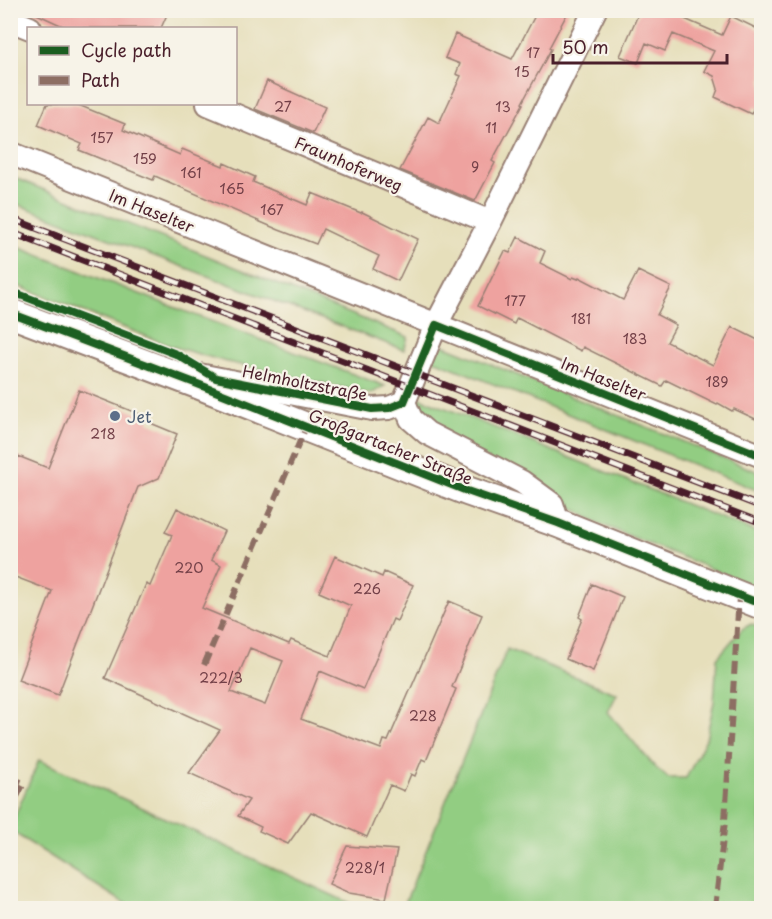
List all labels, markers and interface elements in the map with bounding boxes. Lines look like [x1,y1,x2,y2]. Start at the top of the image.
legend [27,27,237,105]
scale bar [553,27,727,65]
text: 50 m [562,33,609,60]
text: Cycle path [81,36,172,63]
house number: 17 [526,42,540,63]
house number: 15 [514,61,530,82]
text: Path [81,66,120,93]
house number: 27 [274,96,292,117]
house number: 13 [495,96,511,117]
house number: 11 [485,117,497,138]
house number: 157 [91,127,114,148]
street label: Fraunhoferweg [291,129,407,197]
house number: 159 [133,148,157,169]
house number: 9 [471,156,479,177]
house number: 161 [181,162,201,183]
house number: 165 [220,178,244,199]
street label: Im Haselter [106,182,199,238]
house number: 167 [260,199,284,220]
house number: 177 [504,290,526,311]
house number: 181 [571,308,591,329]
house number: 183 [623,328,647,349]
street label: Im Haselter [558,350,651,406]
street label: Helmholtzstraße [240,358,370,406]
house number: 189 [705,371,729,392]
street label: Großgartacher Straße [305,402,477,490]
place label: Jet [127,404,152,428]
marker: Jet [108,409,122,423]
house number: 218 [90,423,116,444]
house number: 220 [175,557,203,578]
house number: 226 [353,578,381,599]
house number: 222/3 [199,667,243,688]
house number: 228 [409,705,437,726]
house number: 228/1 [345,857,385,878]

